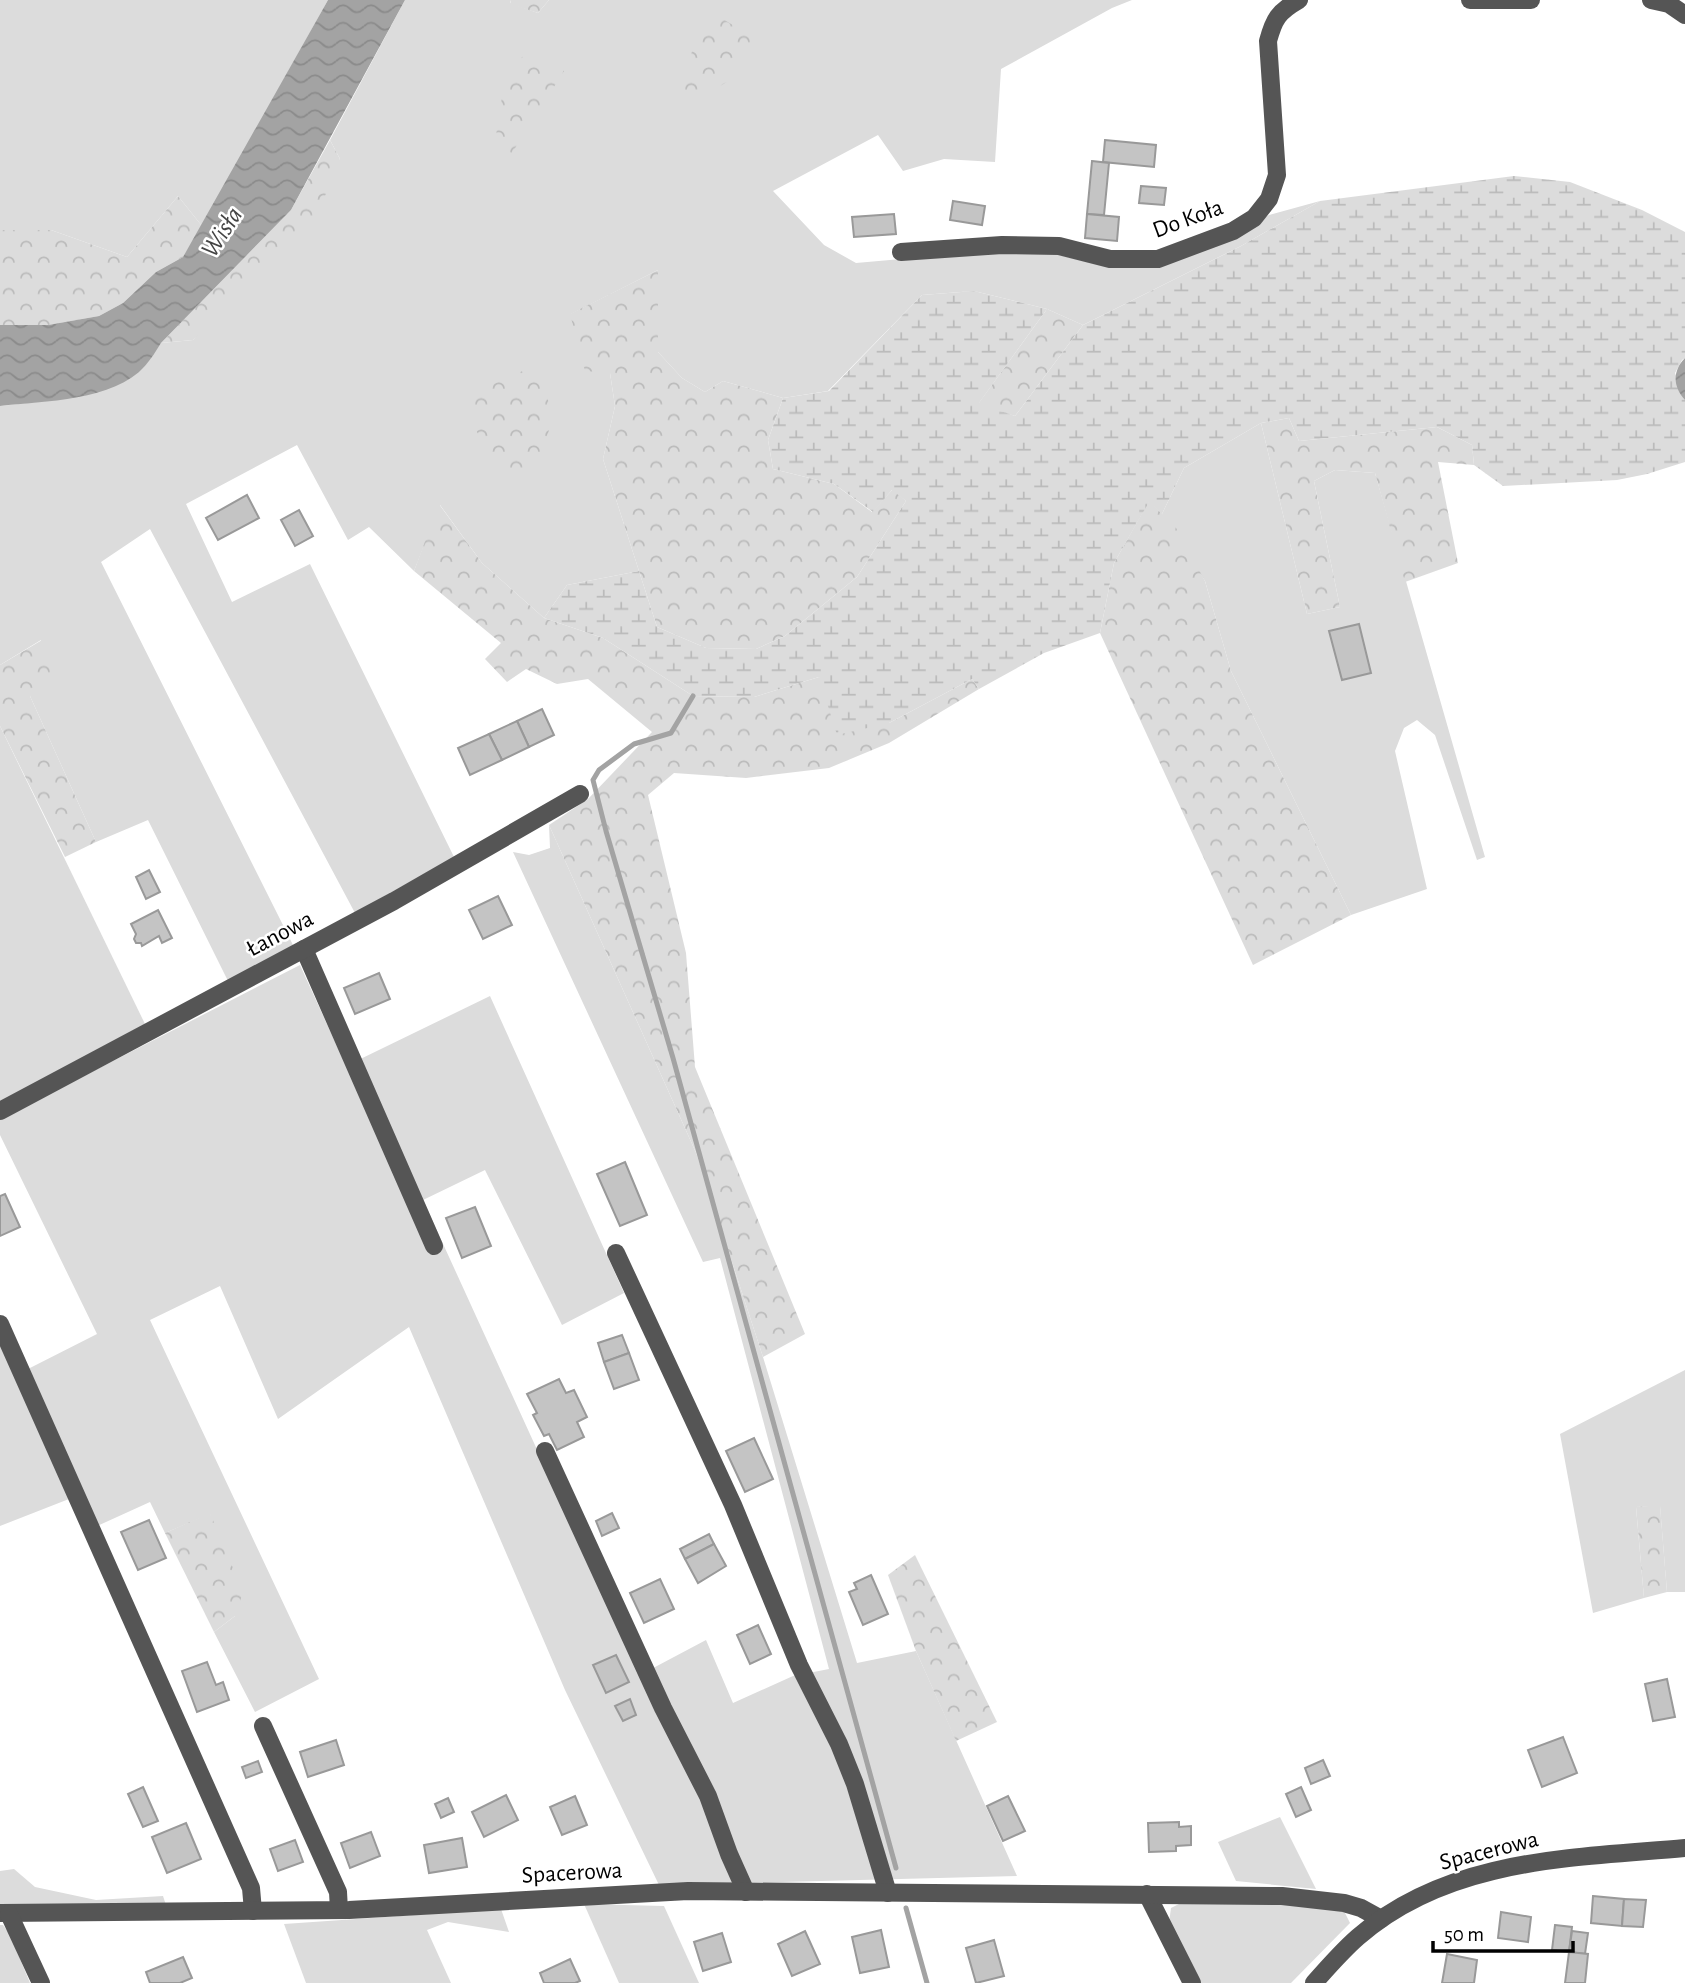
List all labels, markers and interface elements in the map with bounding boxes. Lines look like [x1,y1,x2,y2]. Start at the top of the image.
street label: Do Koła [1150,195,1226,243]
water label: Wisła [196,202,248,262]
street label: Łanowa [243,907,317,961]
street label: Spacerowa [1437,1827,1541,1875]
street label: Spacerowa [521,1858,623,1888]
scale bar [1433,1910,1573,1954]
text: 50 m [1444,1924,1484,1945]

